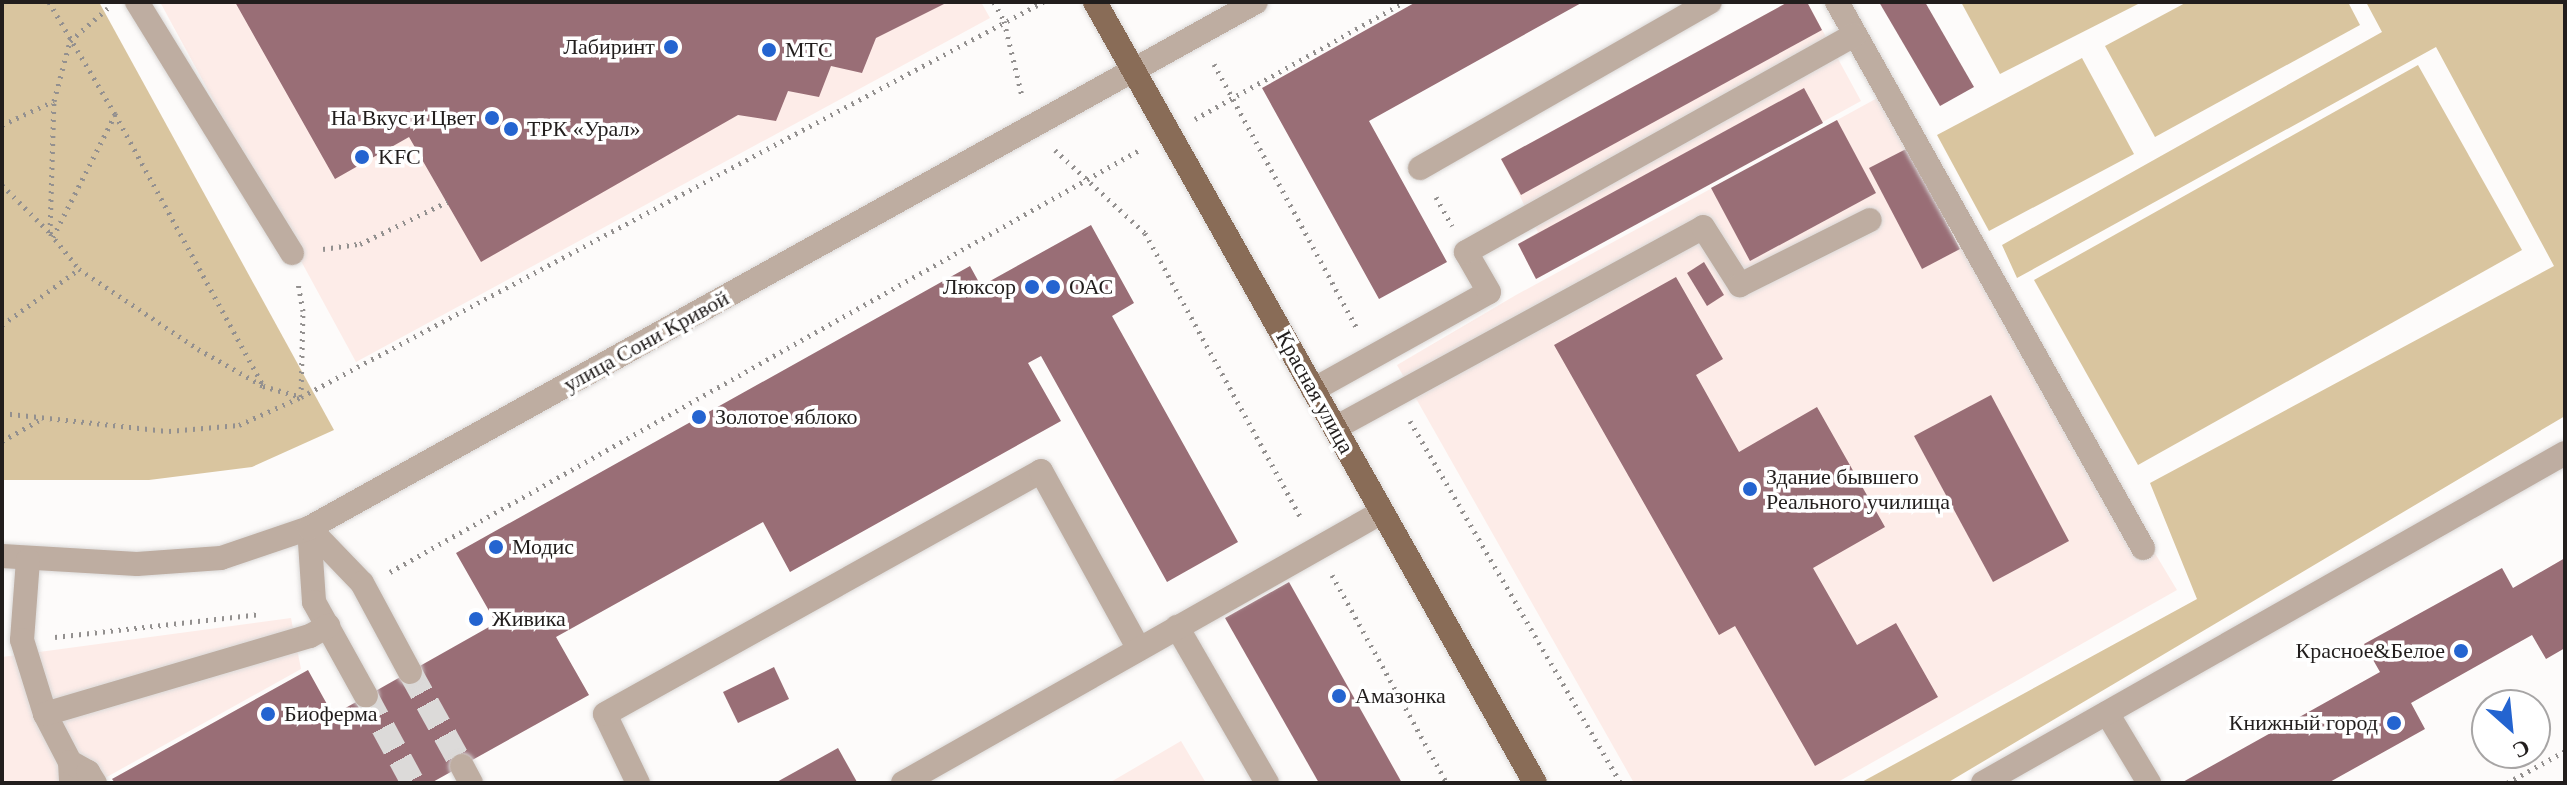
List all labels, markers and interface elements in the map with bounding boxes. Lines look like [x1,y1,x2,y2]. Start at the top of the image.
place label: Лабиринт [563,34,655,60]
place label: МТС [785,37,833,63]
marker: Лабиринт [662,38,680,56]
marker: МТС [760,41,778,59]
place label: На Вкус и Цвет [331,105,476,131]
marker: На Вкус и Цвет [483,109,501,127]
place label: ТРК «Урал» [527,116,640,142]
marker: ТРК «Урал» [502,120,520,138]
place label: KFC [378,144,421,170]
marker: KFC [353,148,371,166]
place label: Люксор [943,274,1016,300]
place label: ОАС [1069,274,1113,300]
marker: Люксор [1023,278,1041,296]
marker: ОАС [1044,278,1062,296]
street label: улица Сони Кривой [559,285,733,397]
street label: Красная улица [1270,326,1360,458]
place label: Золотое яблоко [715,404,858,430]
marker: Золотое яблоко [690,408,708,426]
place label: Здание бывшего Реального училища [1766,463,1950,514]
marker: Здание бывшего Реального училища [1741,480,1759,498]
place label: Модис [512,534,574,560]
marker: Модис [487,538,505,556]
place label: Живика [492,606,566,632]
marker: Живика [467,610,485,628]
place label: Красное&Белое [2295,638,2445,664]
marker: Красное&Белое [2452,642,2470,660]
place label: Амазонка [1355,683,1446,709]
marker: Амазонка [1330,687,1348,705]
north arrow [2471,689,2551,769]
place label: Биоферма [284,701,378,727]
marker: Биоферма [259,705,277,723]
place label: Книжный город [2229,710,2378,736]
marker: Книжный город [2385,714,2403,732]
text: С [2508,734,2534,764]

